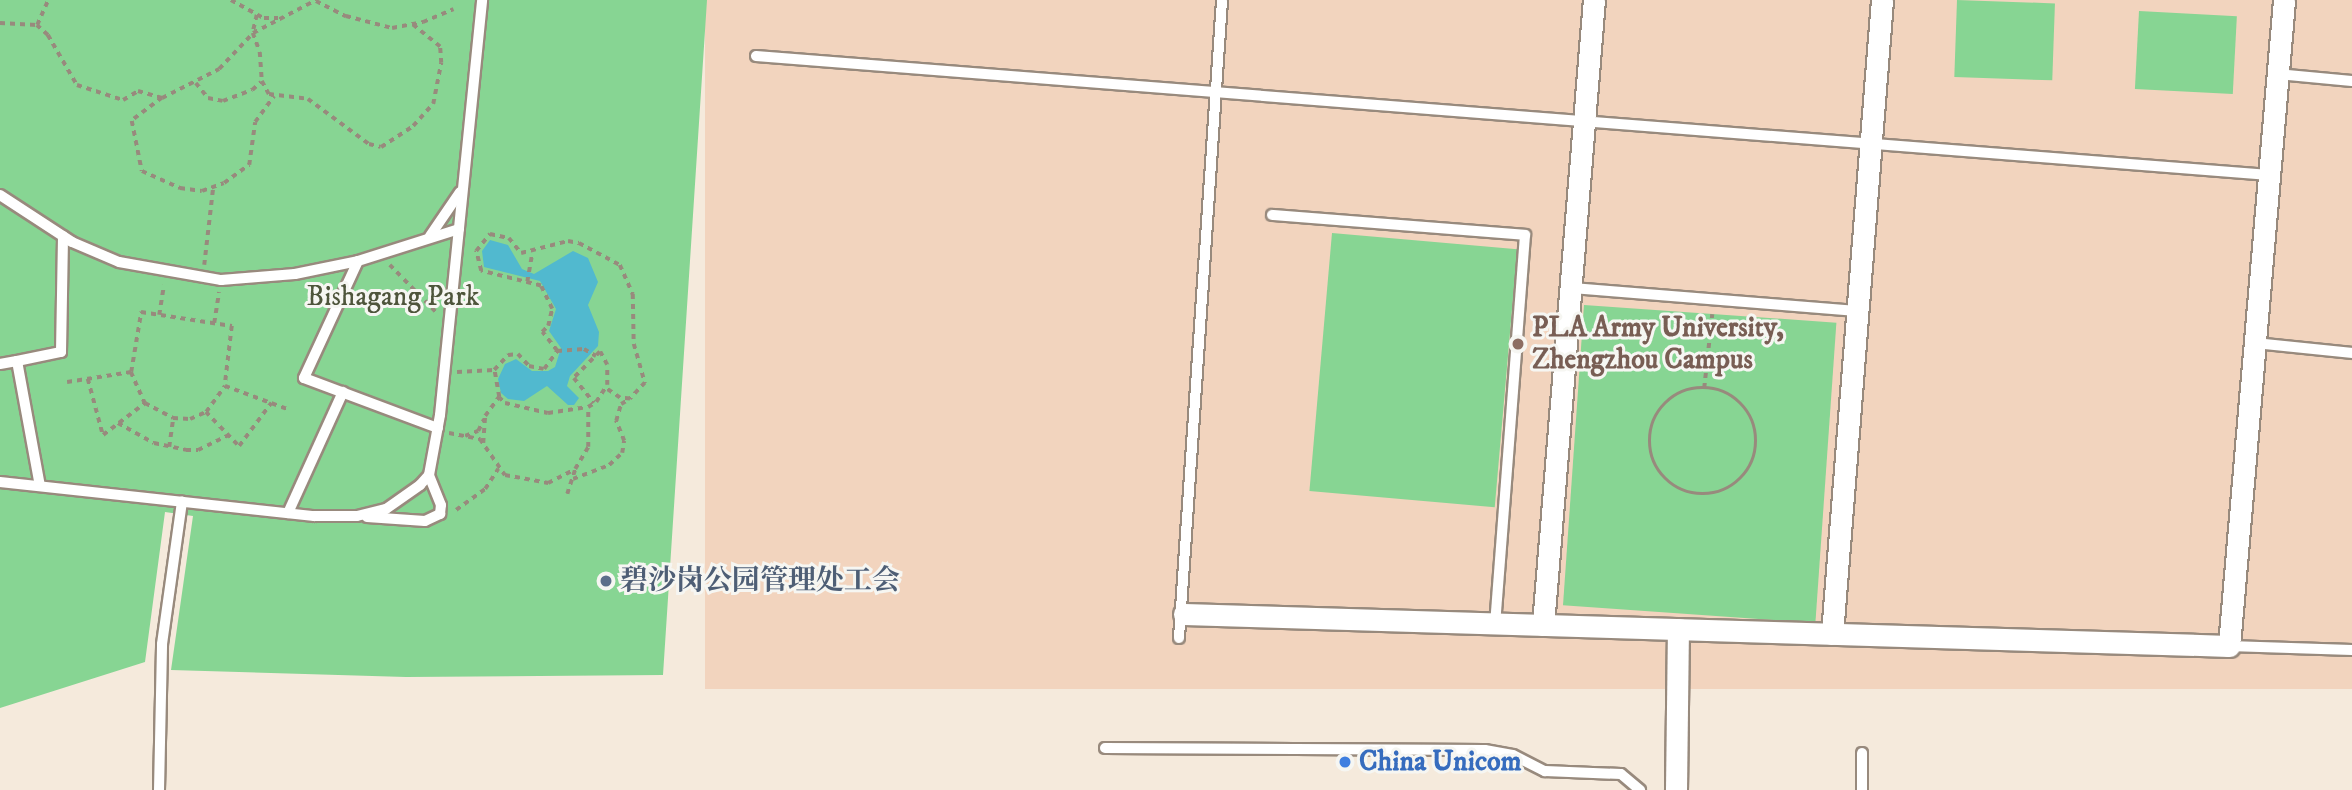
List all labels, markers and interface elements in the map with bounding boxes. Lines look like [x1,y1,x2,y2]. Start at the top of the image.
park label: Bishagang Park [307,280,479,314]
place label: PLA Army University, Zhengzhou Campus [1532,311,1784,377]
marker: PLA Army University, Zhengzhou Campus [1510,336,1526,352]
place label: 碧沙岗公园管理处工会 [620,564,900,598]
marker: 碧沙岗公园管理处工会 [598,573,614,589]
place label: China Unicom [1359,745,1522,779]
marker: China Unicom [1337,754,1353,770]

